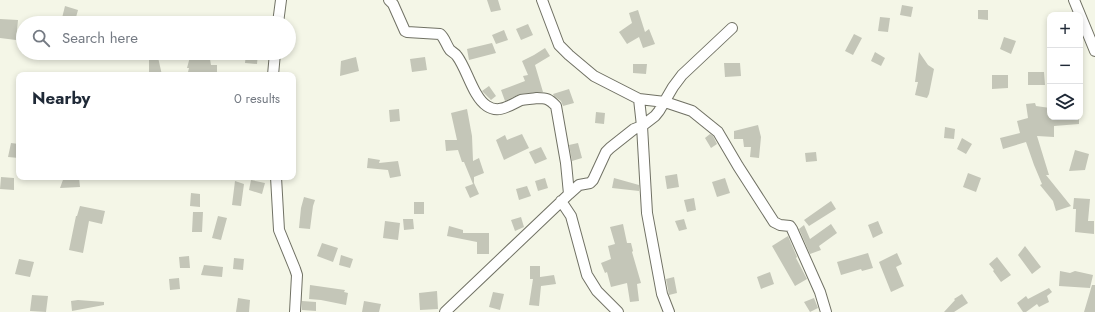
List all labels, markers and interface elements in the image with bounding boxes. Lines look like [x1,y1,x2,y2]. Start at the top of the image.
map controls [1047,12,1083,120]
button: + [1047,12,1083,48]
search box [16,16,296,60]
icon: search [30,27,52,49]
text: Search here [62,27,138,49]
button: − [1047,48,1083,84]
button: layers [1047,84,1083,120]
text: Nearby [32,86,90,110]
text: 0 results [234,89,280,108]

